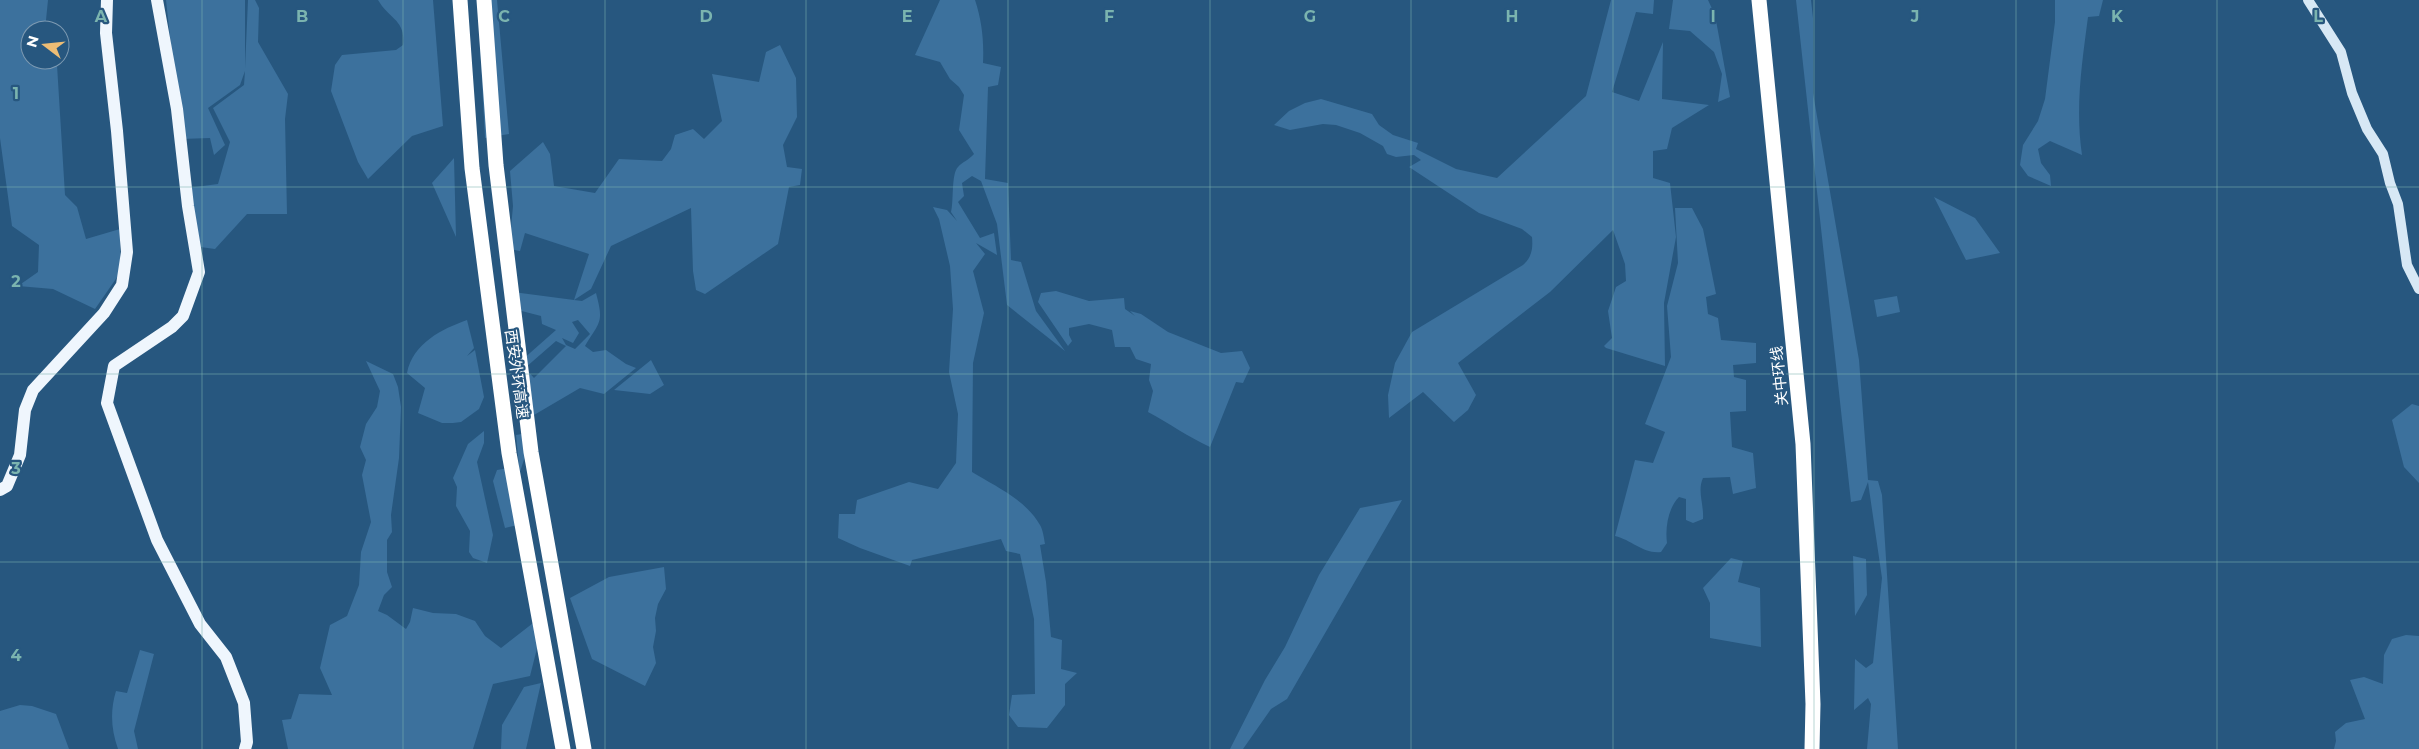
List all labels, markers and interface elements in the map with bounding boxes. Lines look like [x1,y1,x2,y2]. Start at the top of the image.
text: A [94,7,108,26]
text: B [296,7,308,26]
text: C [498,7,510,26]
text: D [699,7,713,26]
text: E [902,7,912,26]
text: F [1104,7,1114,26]
text: G [1304,7,1316,26]
text: H [1506,7,1518,26]
text: I [1710,7,1716,26]
text: J [1910,7,1919,26]
text: K [2111,7,2124,26]
text: L [2313,7,2323,26]
north arrow [20,20,70,70]
text: N [22,33,43,49]
text: 1 [13,84,19,103]
text: 2 [11,272,21,291]
street label: 西安外环高速 [501,328,533,420]
street label: 关中环线 [1766,345,1792,407]
text: 3 [10,459,21,478]
text: 4 [10,646,22,665]

